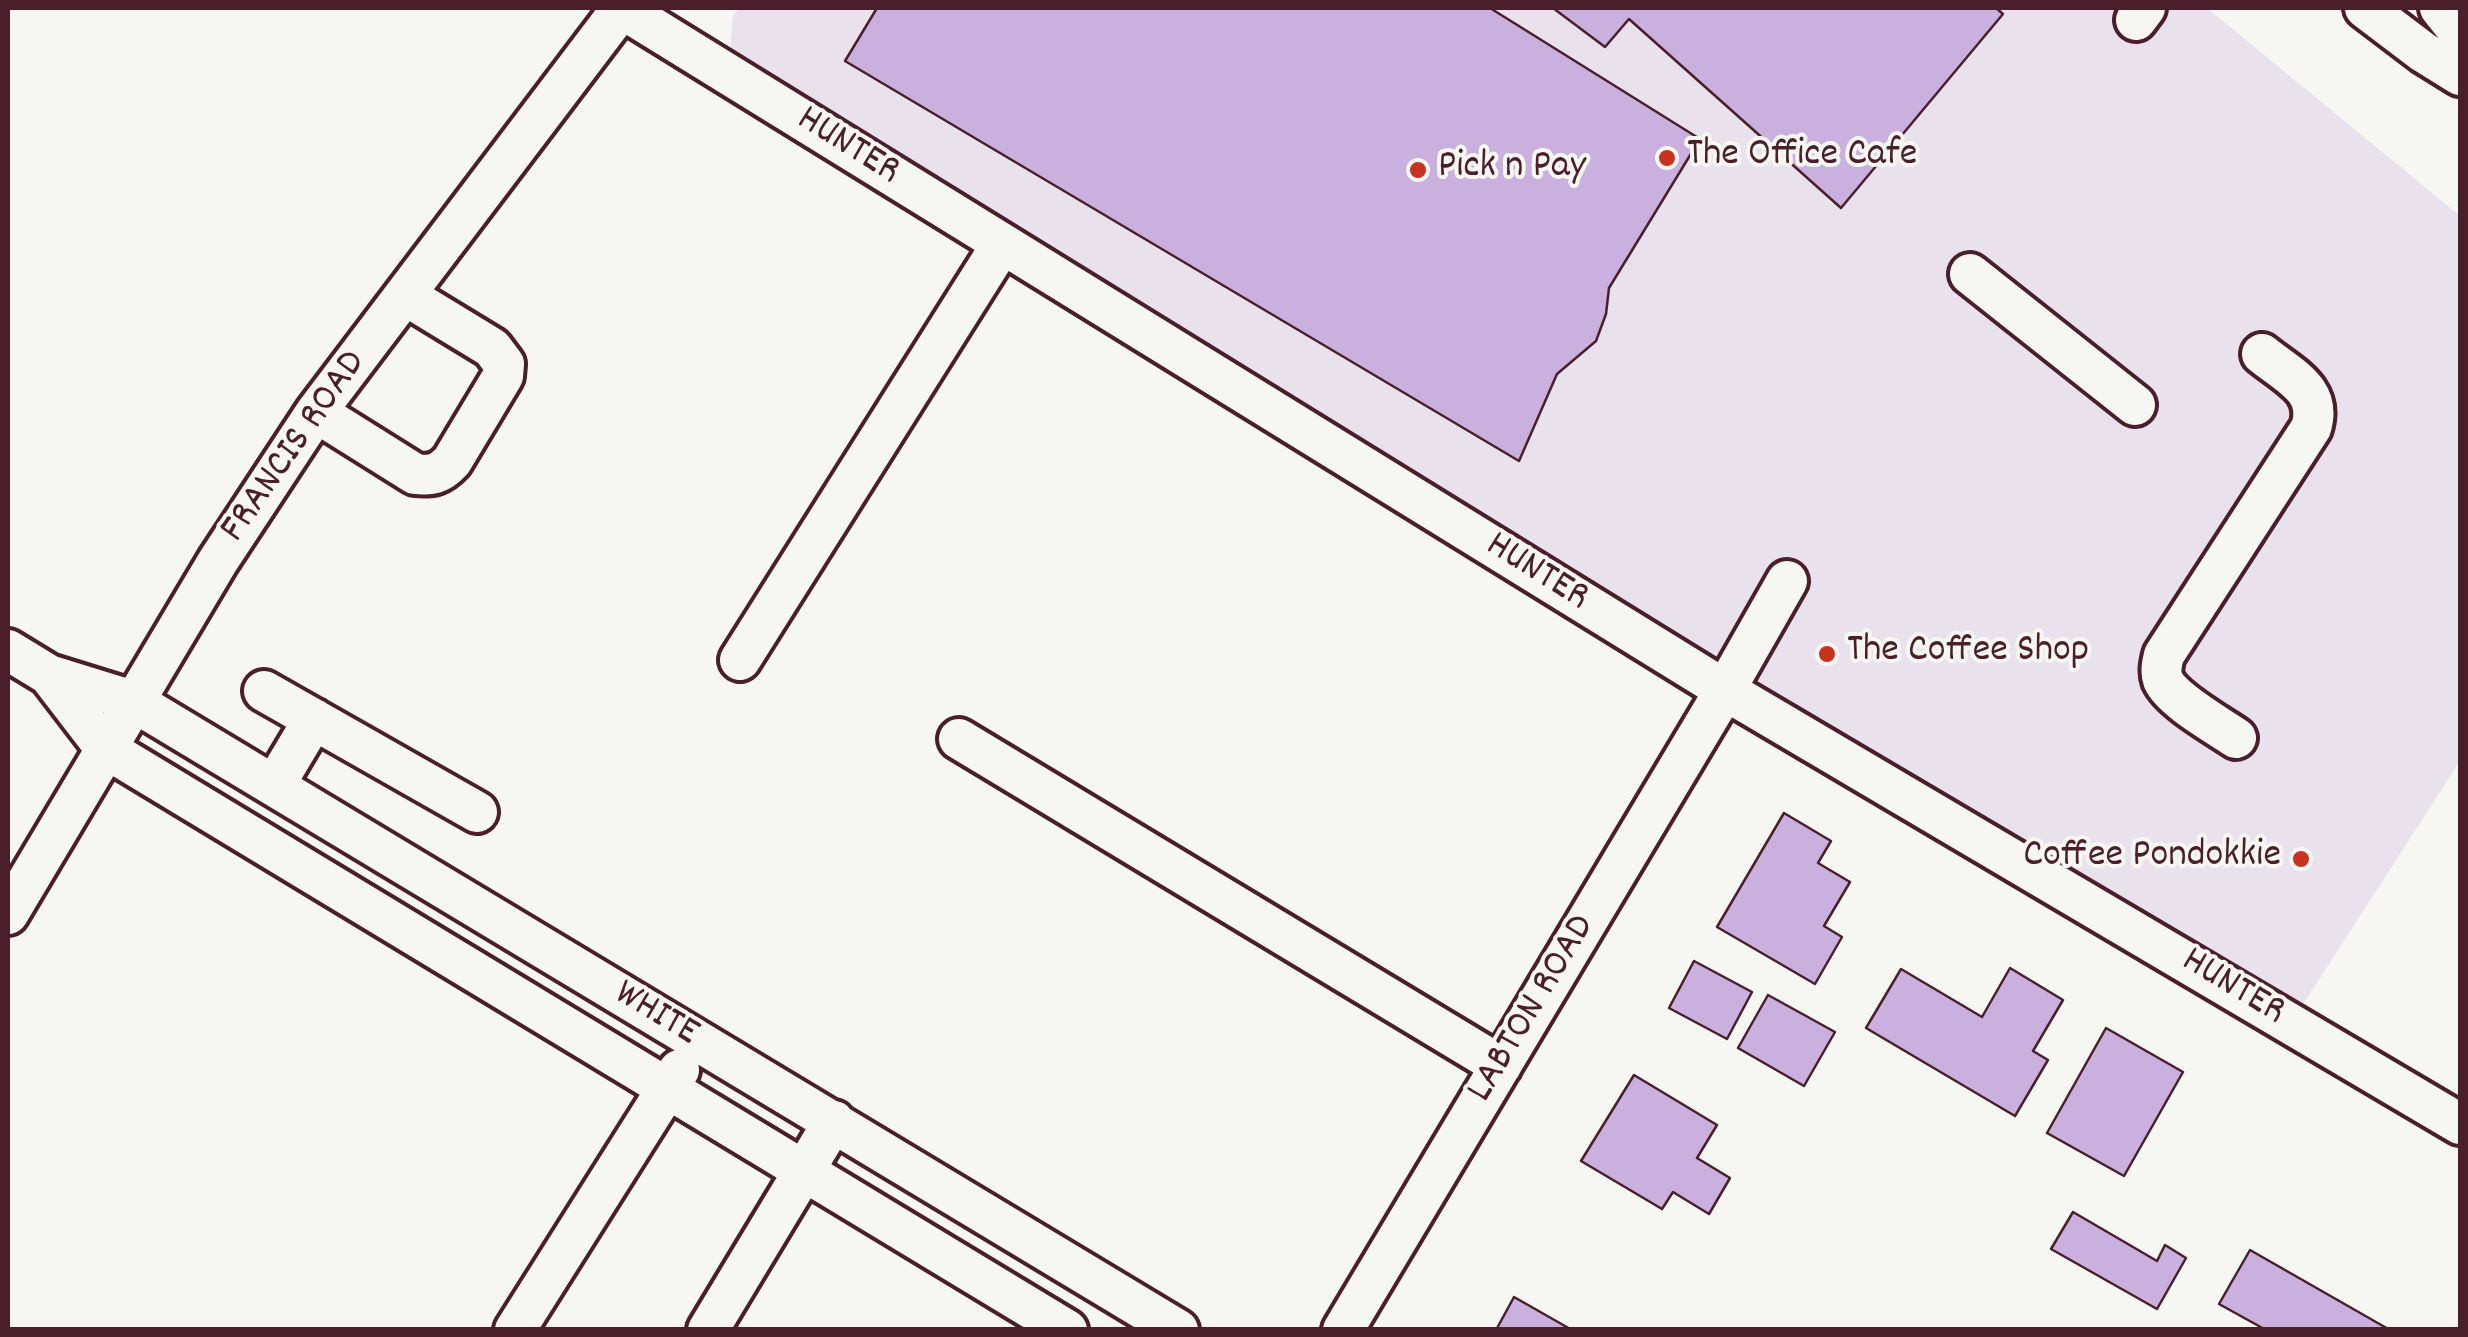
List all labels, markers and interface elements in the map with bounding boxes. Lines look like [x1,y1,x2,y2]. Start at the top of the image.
street label: HUNTER [786,98,908,198]
place label: The Office Cafe [1687,134,1917,182]
place label: Pick n Pay [1438,146,1586,194]
marker: The Office Cafe [1656,147,1678,169]
marker: Pick n Pay [1407,159,1429,181]
street label: FRANCIS ROAD [212,343,380,553]
street label: HUNTER [1475,524,1597,624]
place label: The Coffee Shop [1847,630,2089,678]
marker: The Coffee Shop [1816,643,1838,665]
place label: Coffee Pondokkie [2023,835,2281,883]
marker: Coffee Pondokkie [2290,848,2312,870]
street label: LABTON ROAD [1459,908,1609,1112]
street label: HUNTER [2171,939,2293,1039]
street label: WHITE [604,972,706,1060]

